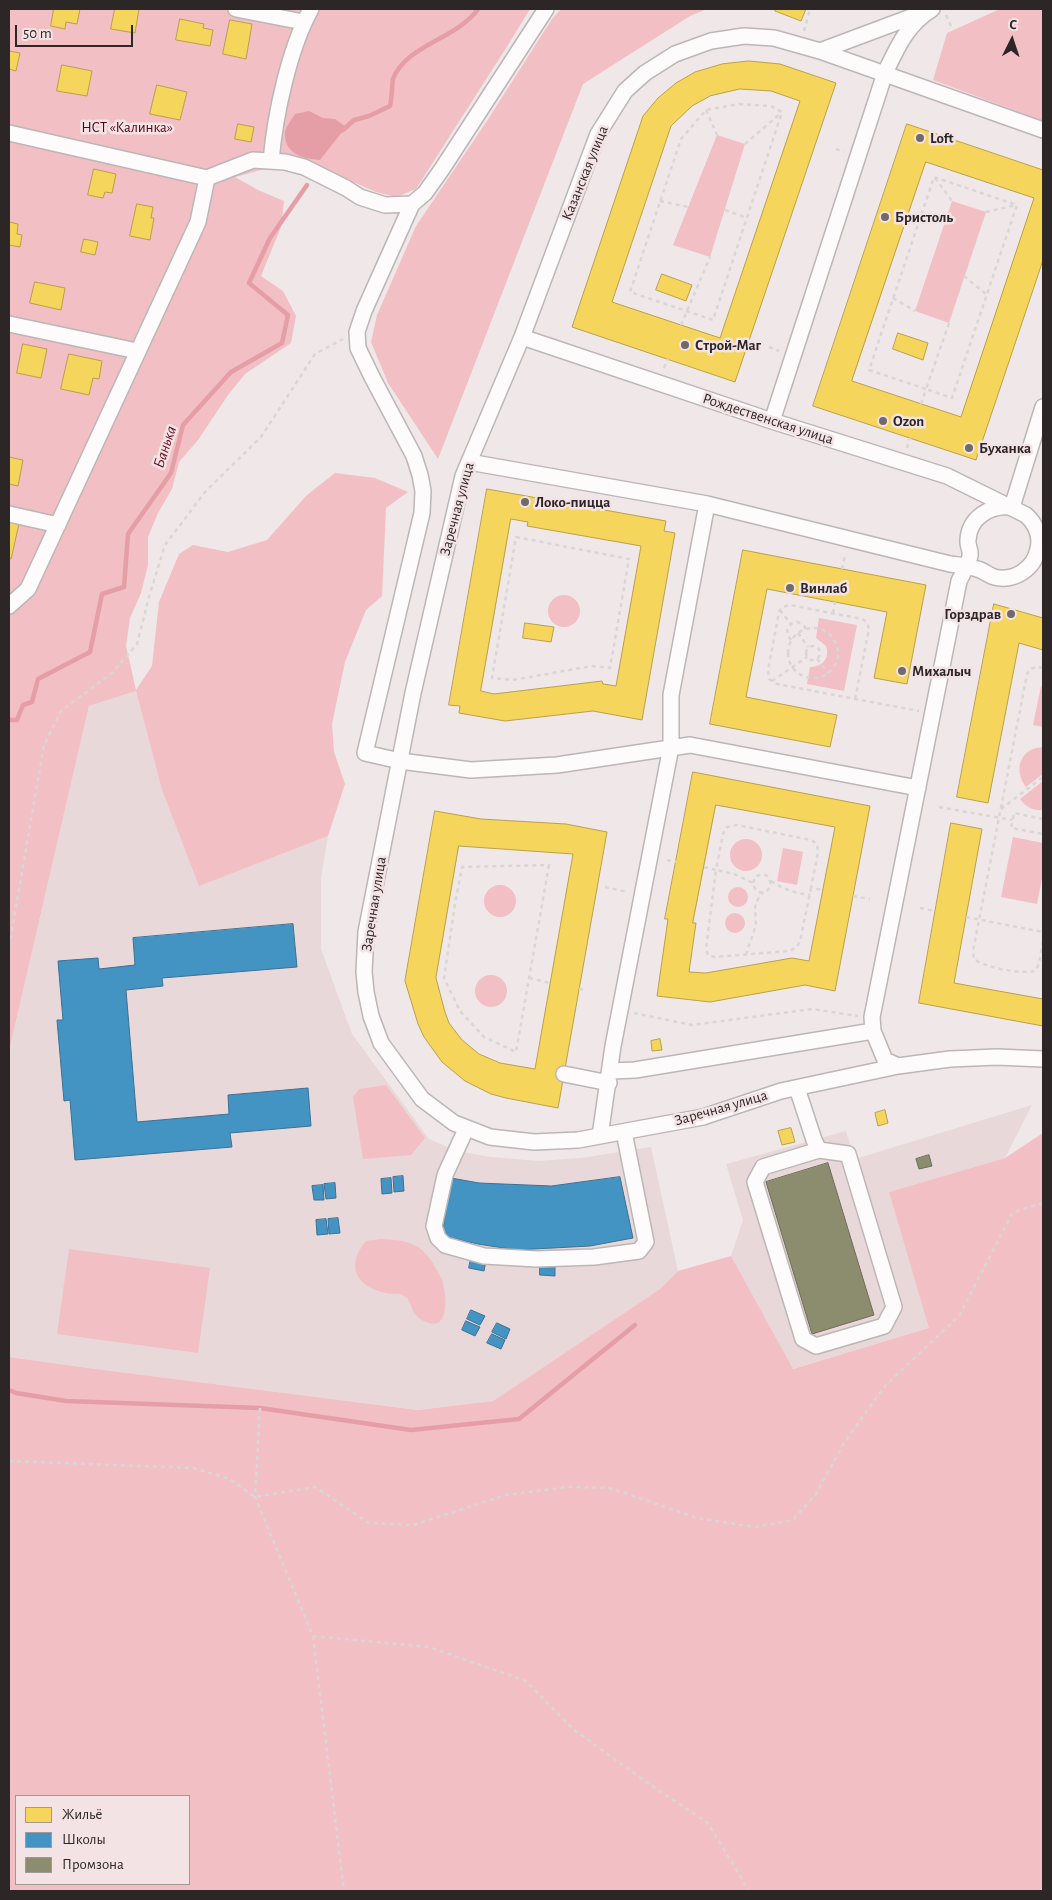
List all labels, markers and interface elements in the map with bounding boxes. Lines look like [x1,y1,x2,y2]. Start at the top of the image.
scale bar [18,15,135,47]
north arrow [987,15,1037,65]
text: С [1009,18,1017,32]
text: 50 m [23,26,52,41]
park label: НСТ «Калинка» [81,118,173,136]
street label: Казанская улица [558,123,612,223]
place label: Loft [930,129,953,147]
marker: Loft [914,132,926,144]
place label: Бристоль [895,208,953,226]
marker: Бристоль [879,211,891,223]
place label: Строй-Маг [695,336,761,354]
marker: Строй-Маг [679,339,691,351]
street label: Рождественская улица [700,389,836,449]
place label: Ozon [893,412,924,430]
marker: Ozon [877,415,889,427]
water label: Банька [149,423,181,471]
place label: Буханка [979,439,1031,457]
marker: Буханка [963,442,975,454]
street label: Заречная улица [436,460,478,558]
place label: Локо-пицца [535,493,610,511]
marker: Локо-пицца [519,496,531,508]
place label: Винлаб [800,579,847,597]
marker: Винлаб [784,582,796,594]
place label: Горздрав [944,605,1001,623]
marker: Горздрав [1005,608,1017,620]
place label: Михалыч [912,662,971,680]
marker: Михалыч [896,665,908,677]
street label: Заречная улица [358,855,390,953]
street label: Заречная улица [673,1086,769,1130]
legend [15,1795,190,1885]
text: Жильё [62,1807,102,1822]
text: Школы [62,1832,106,1847]
text: Промзона [62,1857,124,1872]

